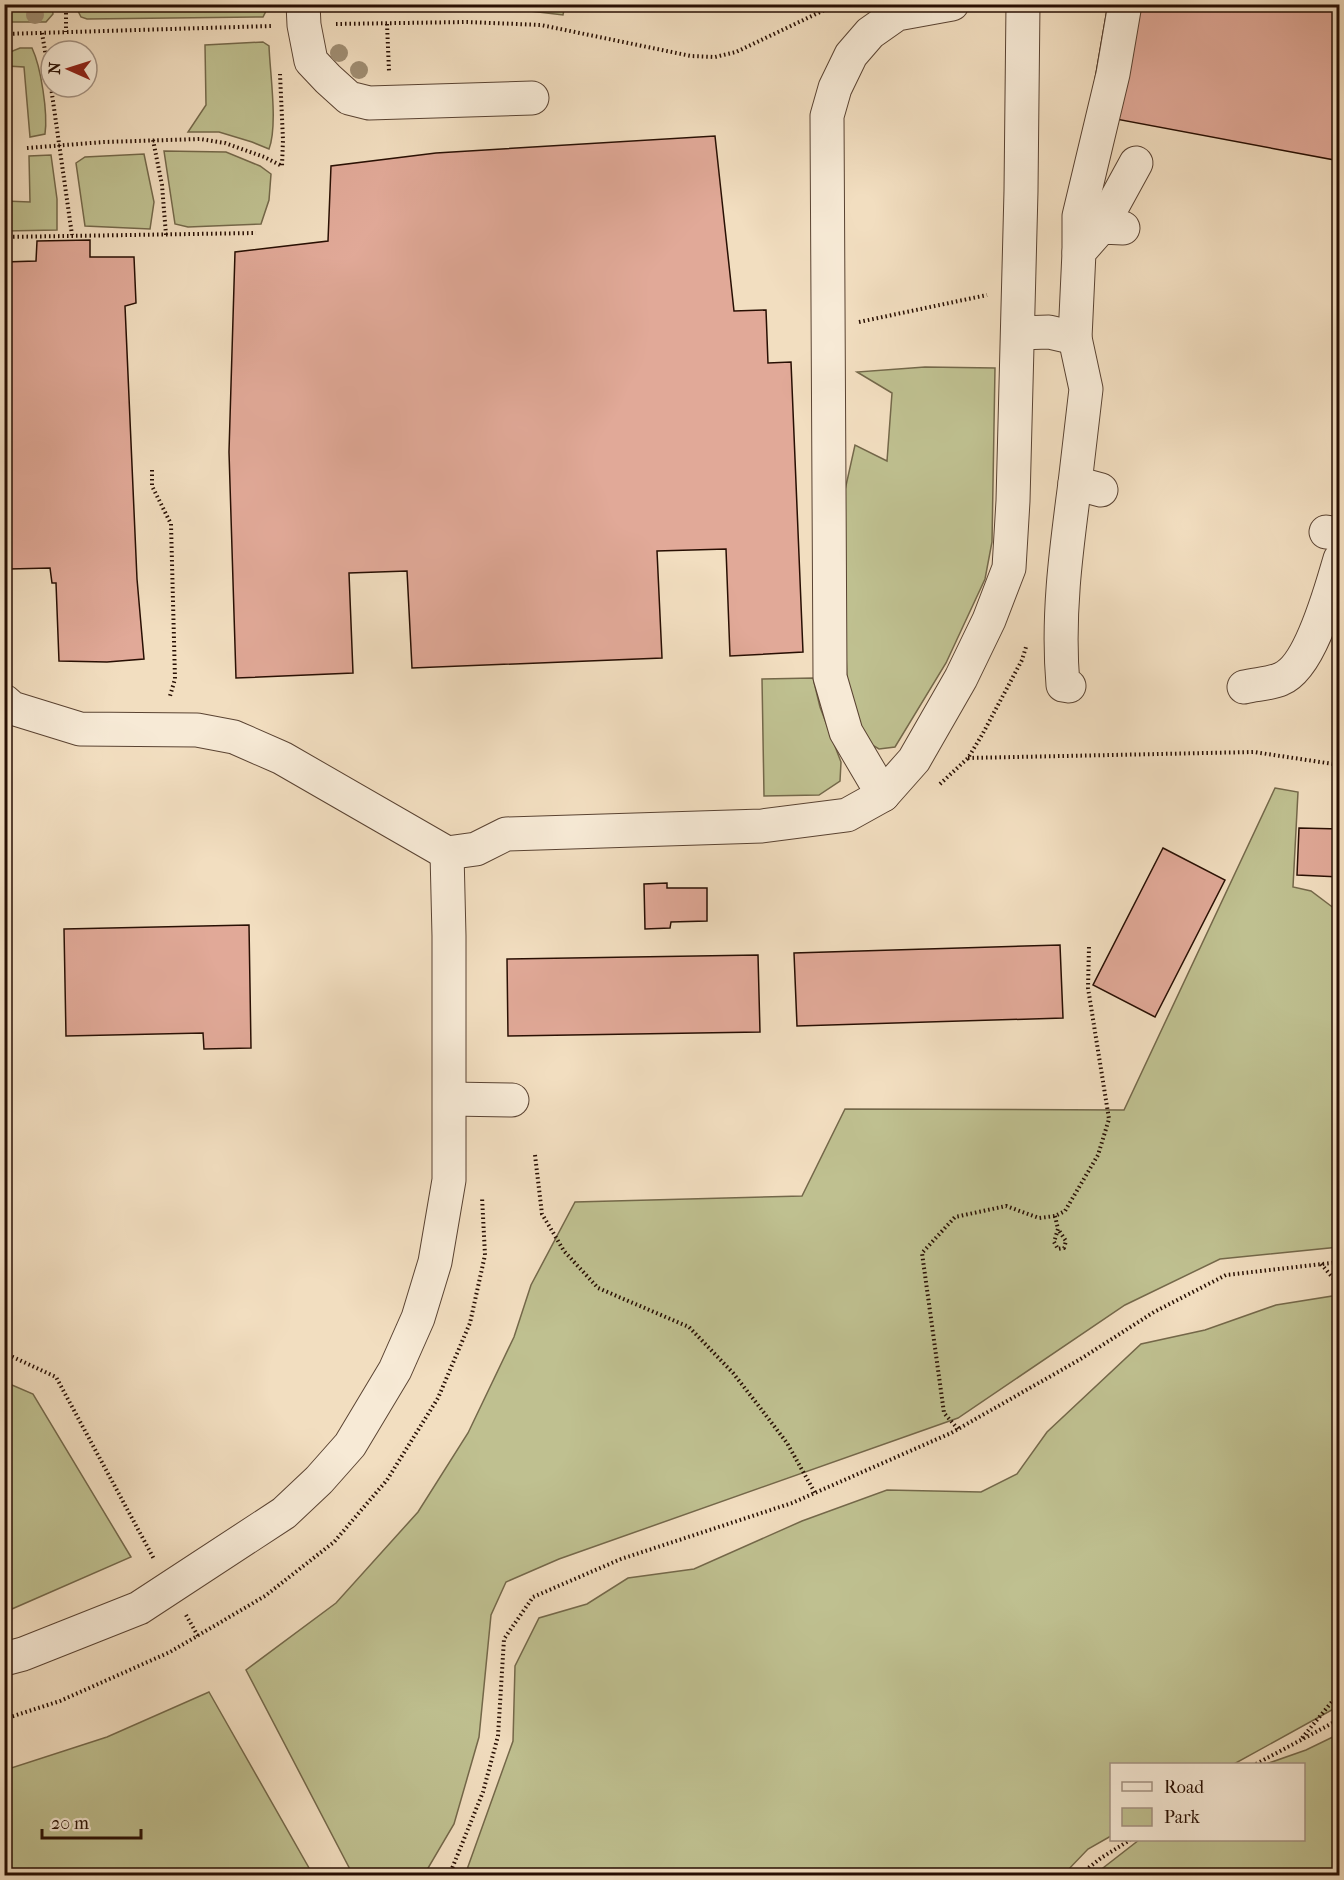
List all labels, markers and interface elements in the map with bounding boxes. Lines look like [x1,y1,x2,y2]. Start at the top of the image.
north arrow [39,39,99,99]
text: N [45,61,64,75]
legend [1110,1763,1305,1841]
text: Road [1164,1777,1204,1798]
scale bar [42,1802,141,1840]
text: Park [1164,1807,1201,1828]
text: 20 m [51,1813,89,1834]

